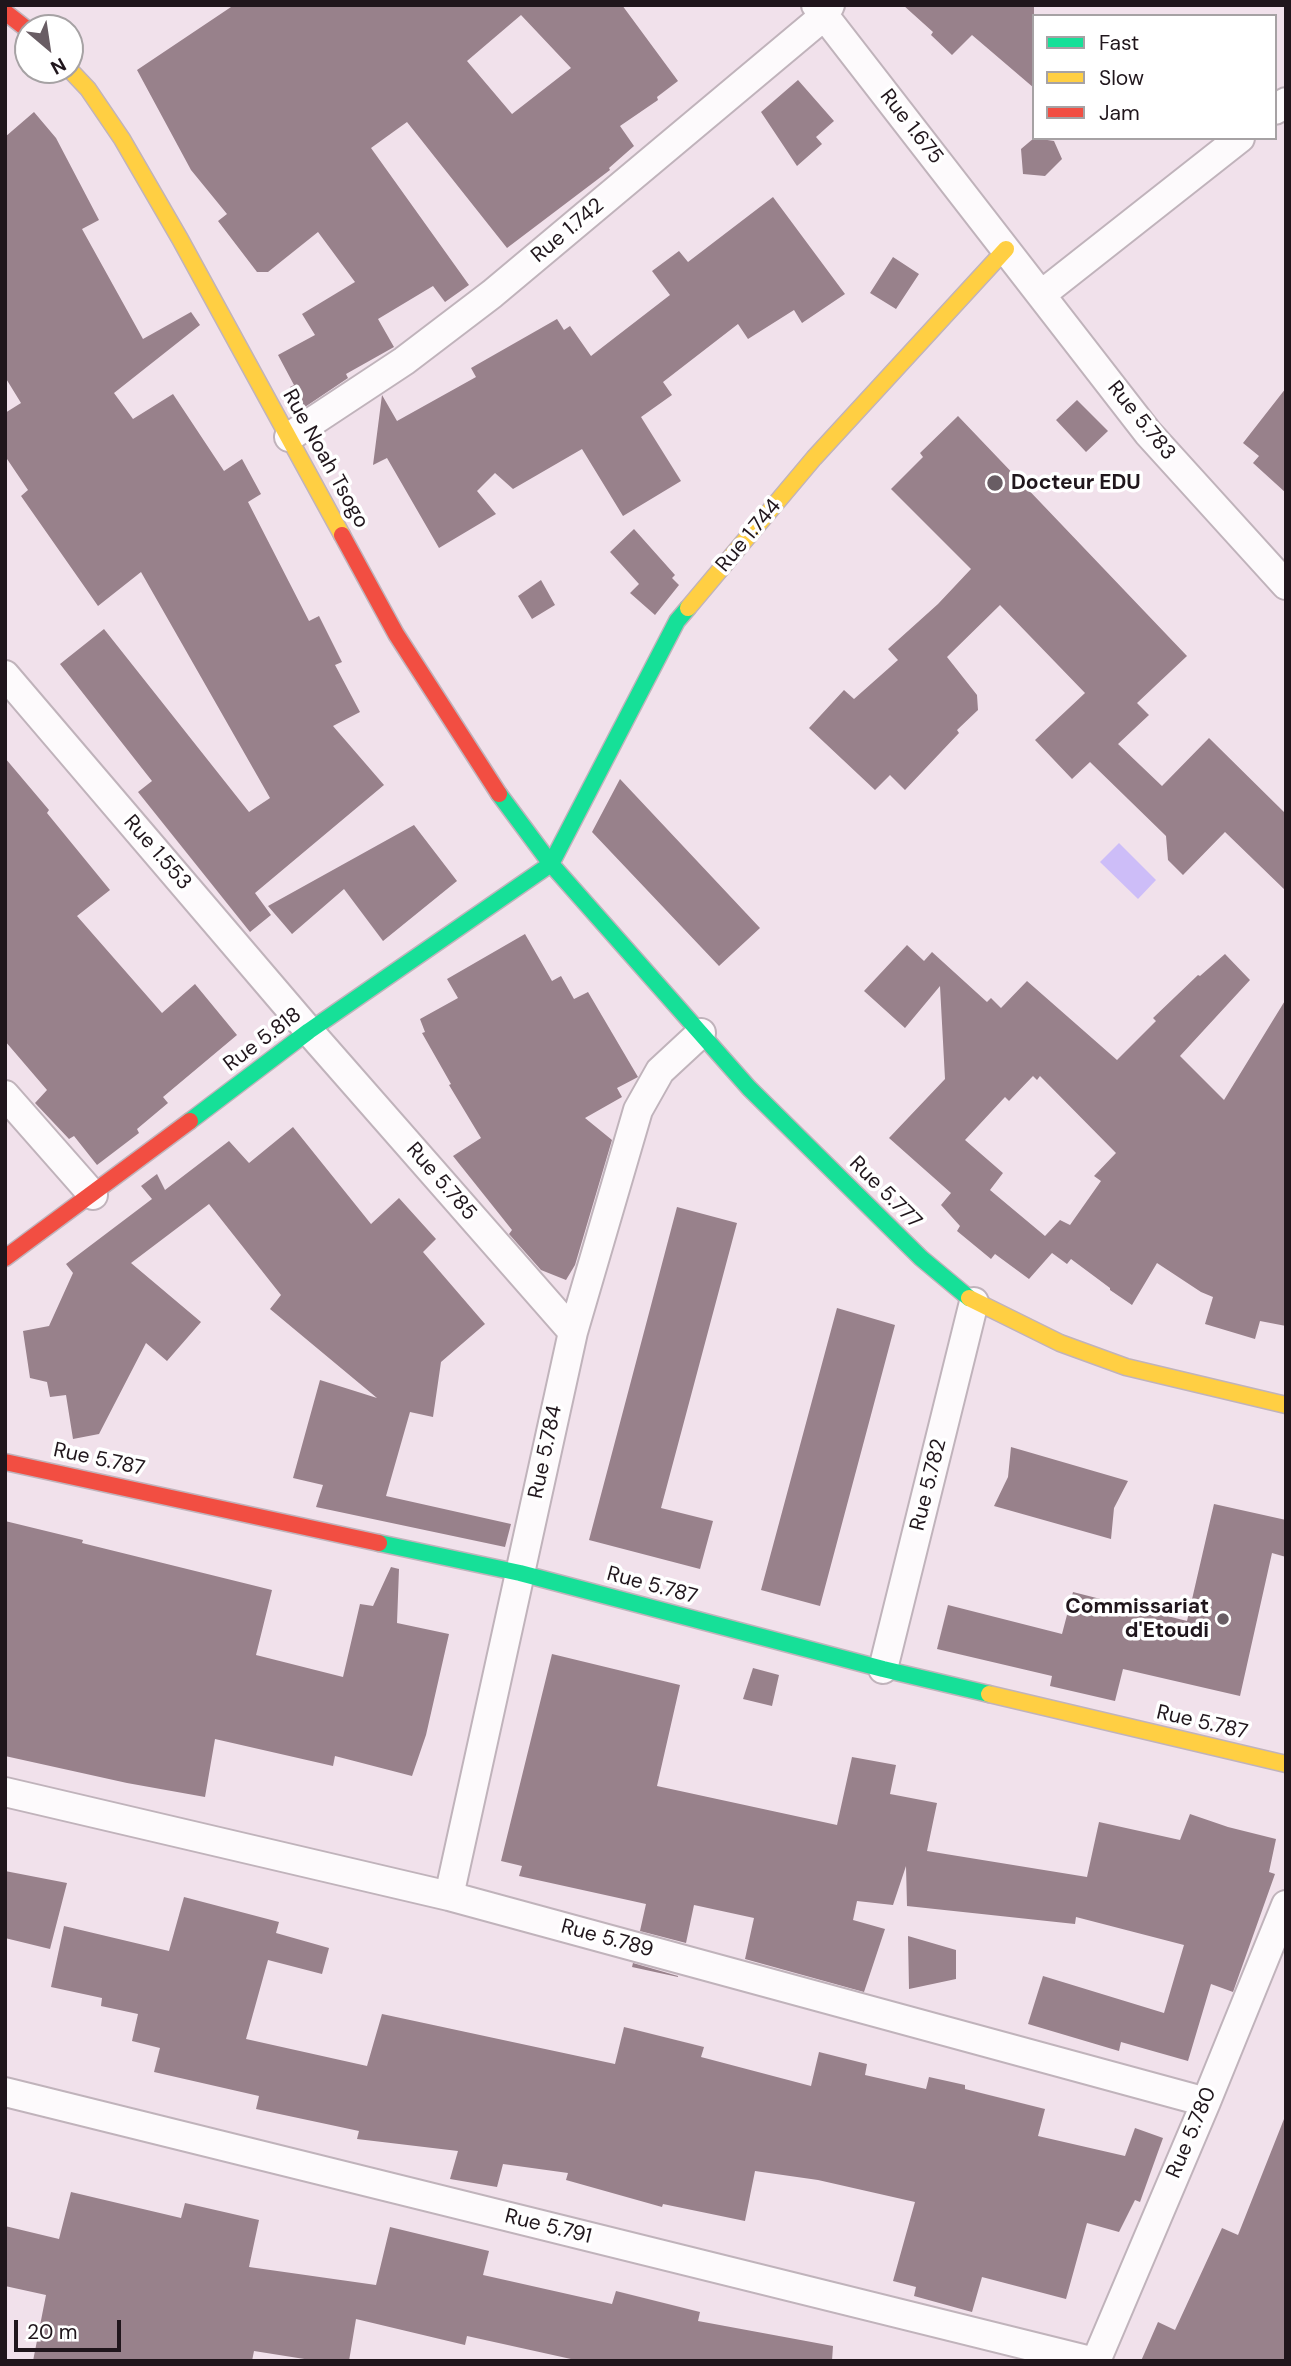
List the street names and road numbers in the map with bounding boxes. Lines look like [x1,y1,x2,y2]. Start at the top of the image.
street label: Rue 1.675 [874,85,948,169]
street label: Rue 1.742 [527,193,609,269]
street label: Rue 5.783 [1102,376,1180,466]
street label: Rue Noah Tsogo [276,385,374,533]
street label: Rue 1.744 [711,494,787,578]
street label: Rue 1.553 [118,810,196,896]
street label: Rue 5.818 [219,1003,307,1077]
street label: Rue 5.785 [400,1138,482,1226]
street label: Rue 5.777 [844,1152,926,1234]
street label: Rue 5.784 [524,1403,568,1501]
street label: Rue 5.782 [905,1436,953,1534]
street label: Rue 5.787 [51,1438,147,1482]
street label: Rue 5.787 [604,1562,700,1610]
street label: Rue 5.787 [1154,1700,1250,1746]
street label: Rue 5.789 [558,1915,656,1963]
street label: Rue 5.780 [1162,2084,1222,2182]
street label: Rue 5.791 [502,2204,594,2250]

